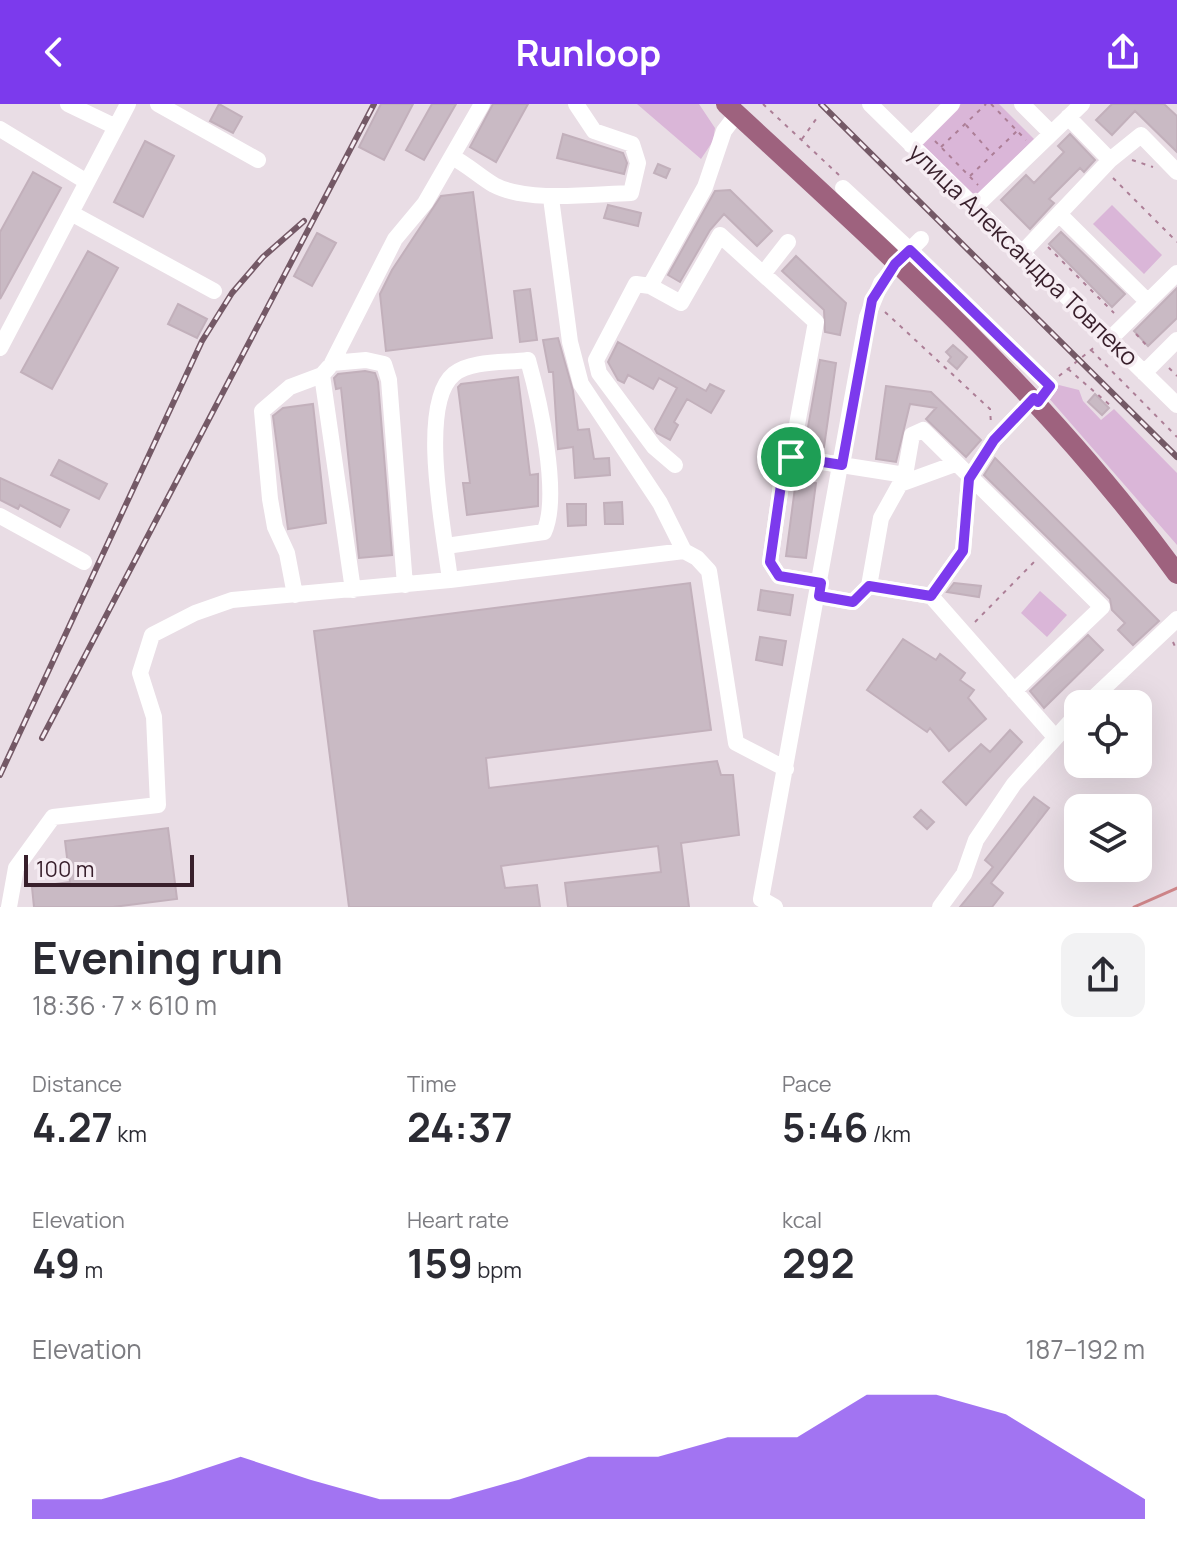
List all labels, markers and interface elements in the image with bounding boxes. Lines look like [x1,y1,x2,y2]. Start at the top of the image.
text: Runloop [516,28,661,77]
icon: back [32,30,76,74]
icon: share [1101,30,1145,74]
street label: улица Александра Товпеко [902,135,1146,373]
pin [757,423,825,491]
icon: arrive [769,435,813,479]
map controls [1064,690,1152,882]
button: locate [1064,690,1152,778]
button: layers [1064,794,1152,882]
scale bar [24,851,194,887]
text: 100 m [36,854,94,884]
text: Evening run [32,927,283,987]
button: share [1061,933,1145,1017]
text: 18:36 · 7 × 610 m [32,987,217,1023]
text: Distance [32,1069,122,1099]
text: Time [407,1069,457,1099]
text: Pace [782,1069,832,1099]
text: 4.27 [32,1099,113,1154]
text: 24:37 [407,1099,513,1154]
text: 5:46 [782,1099,868,1154]
text: km [113,1119,147,1149]
text: /km [868,1119,911,1149]
text: Elevation [32,1205,125,1235]
text: Heart rate [407,1205,509,1235]
text: kcal [782,1205,822,1235]
text: 49 [32,1235,80,1290]
text: 159 [407,1235,473,1290]
text: 292 [782,1235,855,1290]
text: m [80,1255,103,1285]
text: bpm [473,1255,522,1285]
text: Elevation [32,1331,142,1367]
text: 187–192 m [1025,1331,1145,1367]

